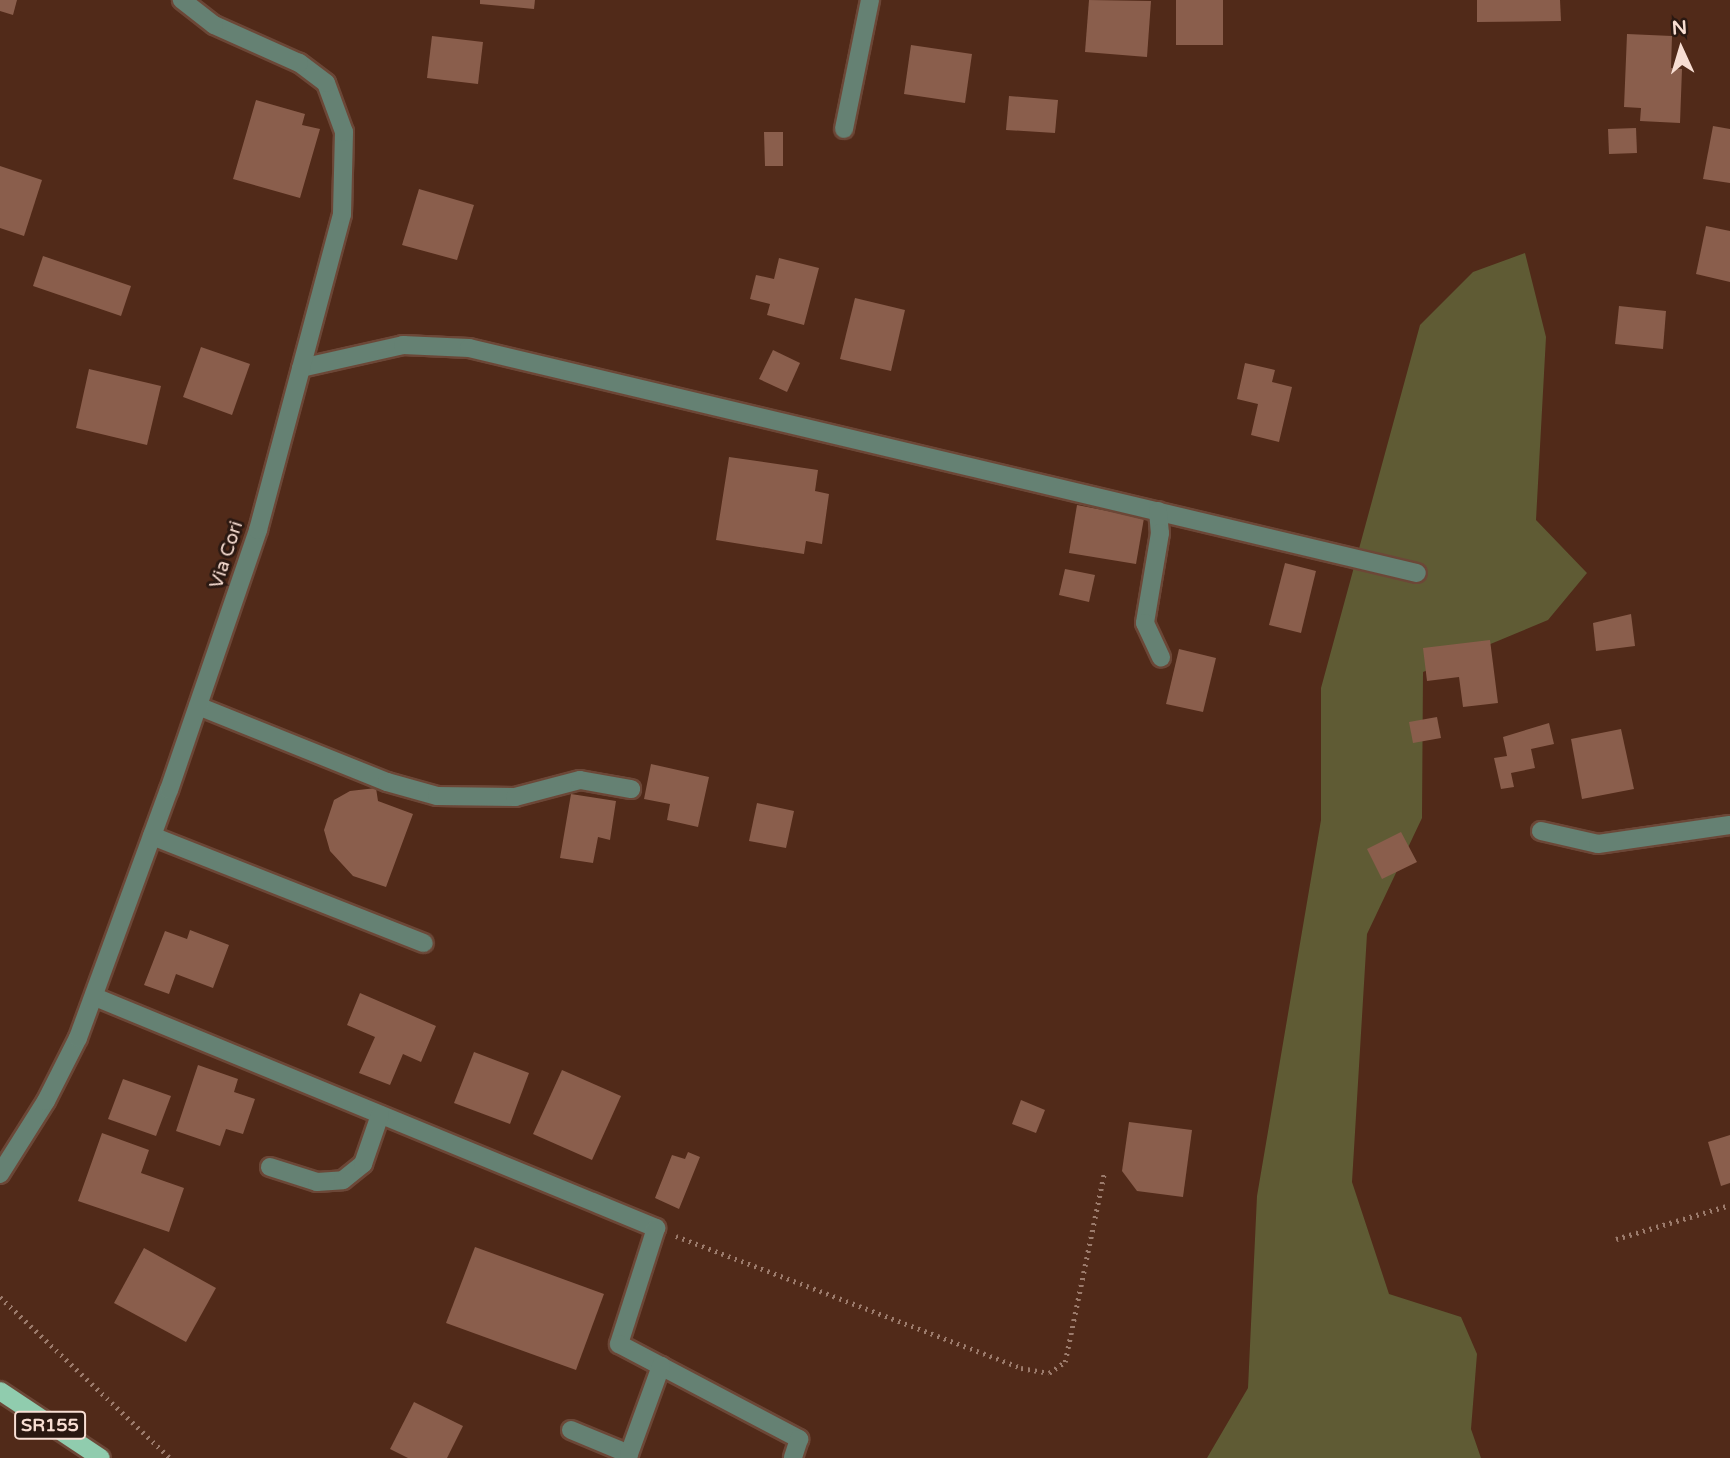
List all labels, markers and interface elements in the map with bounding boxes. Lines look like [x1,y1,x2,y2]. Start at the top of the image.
north arrow [1646,14,1716,84]
text: N [1671,17,1688,40]
street label: Via Cori [205,518,249,592]
road number: SR155 [13,1410,87,1440]

